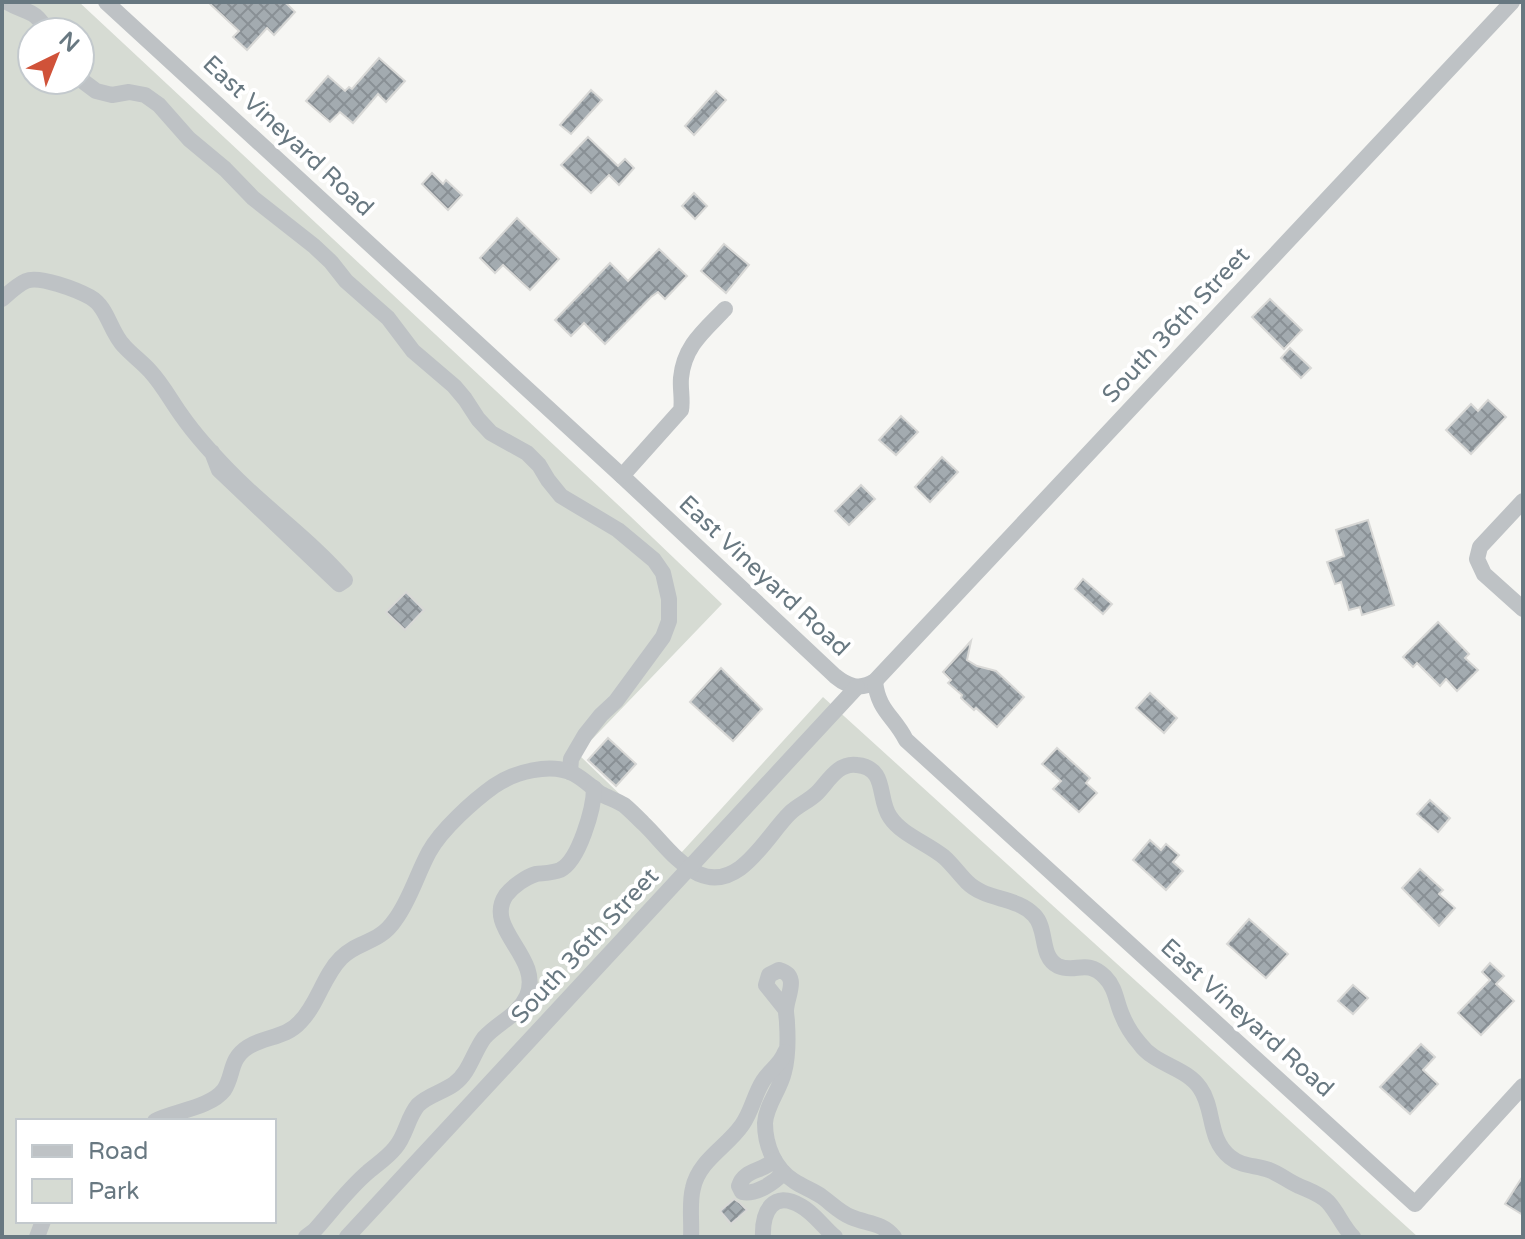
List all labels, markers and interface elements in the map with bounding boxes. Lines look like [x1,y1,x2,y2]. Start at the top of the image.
north arrow [16,16,96,96]
text: N [54,27,84,58]
street label: East Vineyard Road [197,49,379,223]
street label: South 36th Street [1096,241,1256,409]
street label: East Vineyard Road [673,489,855,663]
street label: South 36th Street [505,862,665,1030]
street label: East Vineyard Road [1155,933,1339,1103]
legend [16,1119,276,1223]
text: Road [88,1137,148,1166]
text: Park [88,1177,139,1206]

